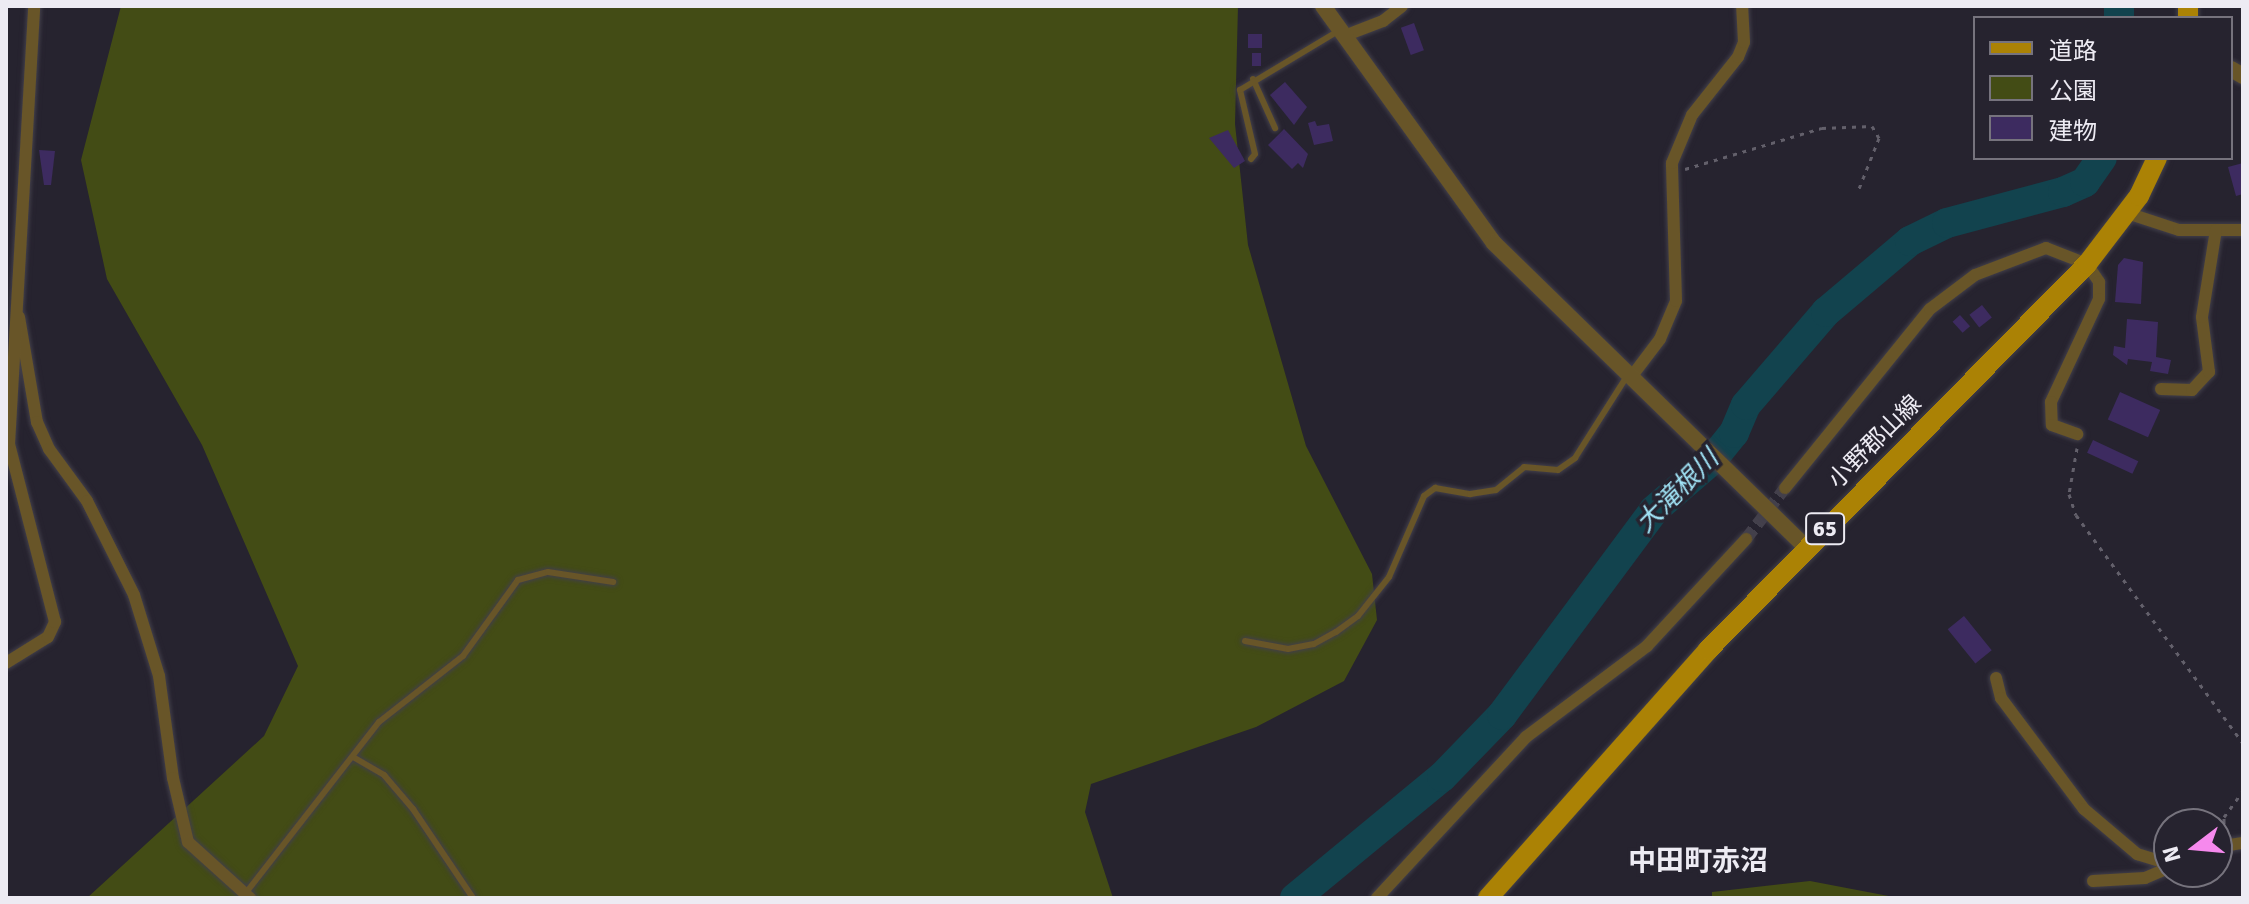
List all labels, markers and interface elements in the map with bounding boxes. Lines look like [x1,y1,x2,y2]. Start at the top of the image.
legend [1973,16,2233,160]
text: 道路 [2049,36,2097,66]
text: 公園 [2049,76,2097,106]
text: 建物 [2049,116,2097,146]
street label: 小野郡山線 [1822,389,1928,495]
water label: 大滝根川 [1630,444,1726,540]
road number: 65 [1805,511,1845,547]
north arrow [2153,808,2233,888]
text: N [2156,843,2186,865]
district label: 中田町赤沼 [1628,844,1768,878]

